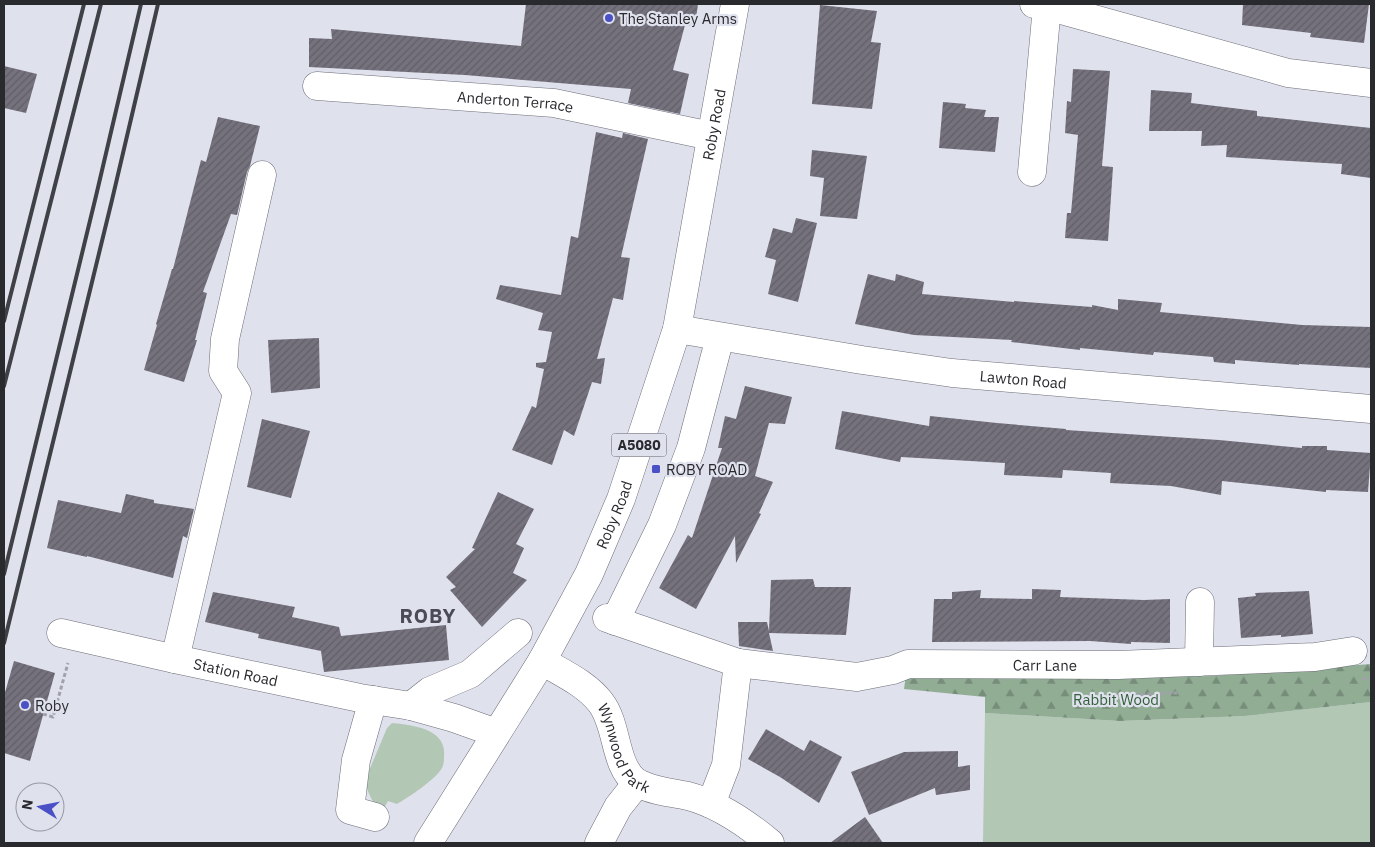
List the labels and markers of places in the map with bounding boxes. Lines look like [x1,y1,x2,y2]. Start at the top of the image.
place label: The Stanley Arms [619,9,737,28]
marker: The Stanley Arms [603,12,615,24]
place label: ROBY ROAD [666,460,747,479]
marker: ROBY ROAD [650,463,662,475]
place label: Roby [35,696,69,715]
marker: Roby [19,699,31,711]

